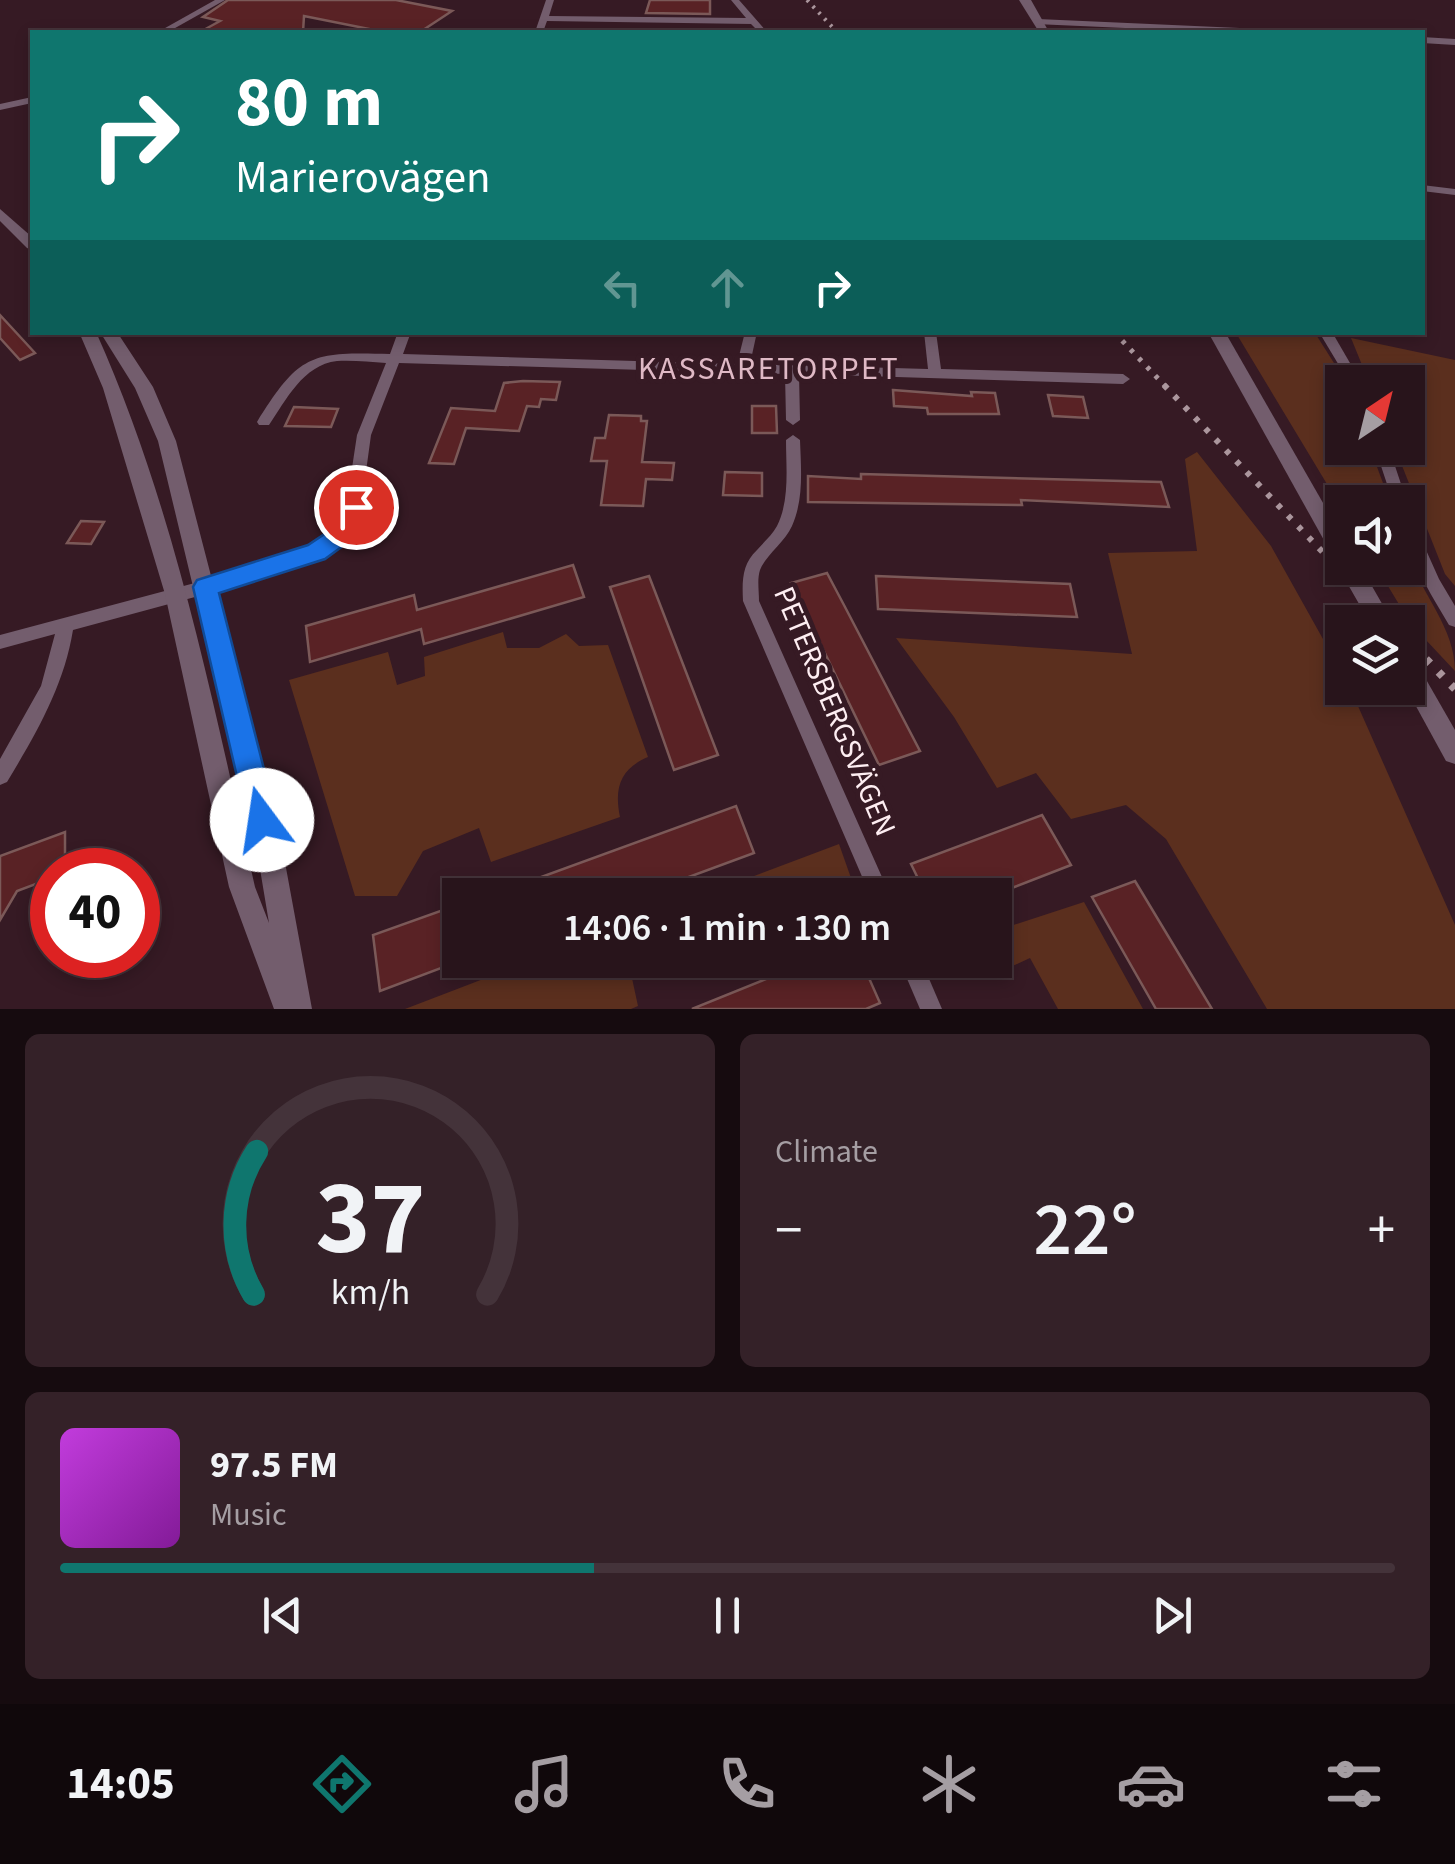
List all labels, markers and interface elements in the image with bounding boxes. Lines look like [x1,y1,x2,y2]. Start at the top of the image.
text: 80 m [235,53,383,153]
icon: right [70,70,200,200]
text: Marierovägen [235,146,491,210]
icon: left [595,260,650,315]
icon: ahead [700,260,755,315]
icon: right [805,260,860,315]
district label: KASSARETORPET [638,346,900,392]
north arrow [1325,365,1425,465]
map controls [1325,365,1425,705]
pin [314,465,399,550]
icon: arrive [329,480,384,535]
button: sound [1325,485,1425,585]
street label: PETERSBERGSVÄGEN [763,580,907,843]
button: layers [1325,605,1425,705]
position arrow [210,768,314,872]
speed limit sign: 40 [30,848,160,978]
text: 14:06 · 1 min · 130 m [563,901,891,955]
text: Climate [775,1129,878,1175]
text: 37 [315,1146,425,1294]
text: 22° [1033,1177,1137,1284]
text: − [775,1192,802,1270]
text: + [1368,1192,1395,1270]
text: km/h [330,1267,410,1318]
text: 97.5 FM [210,1438,338,1492]
text: Music [210,1492,287,1538]
icon: previous [255,1588,310,1643]
icon: pause [700,1588,755,1643]
icon: next [1145,1588,1200,1643]
icon: directions [307,1749,377,1819]
icon: music [509,1749,579,1819]
icon: phone [712,1749,782,1819]
icon: climate [914,1749,984,1819]
icon: car [1116,1749,1186,1819]
icon: filters [1319,1749,1389,1819]
text: 14:05 [66,1752,175,1816]

